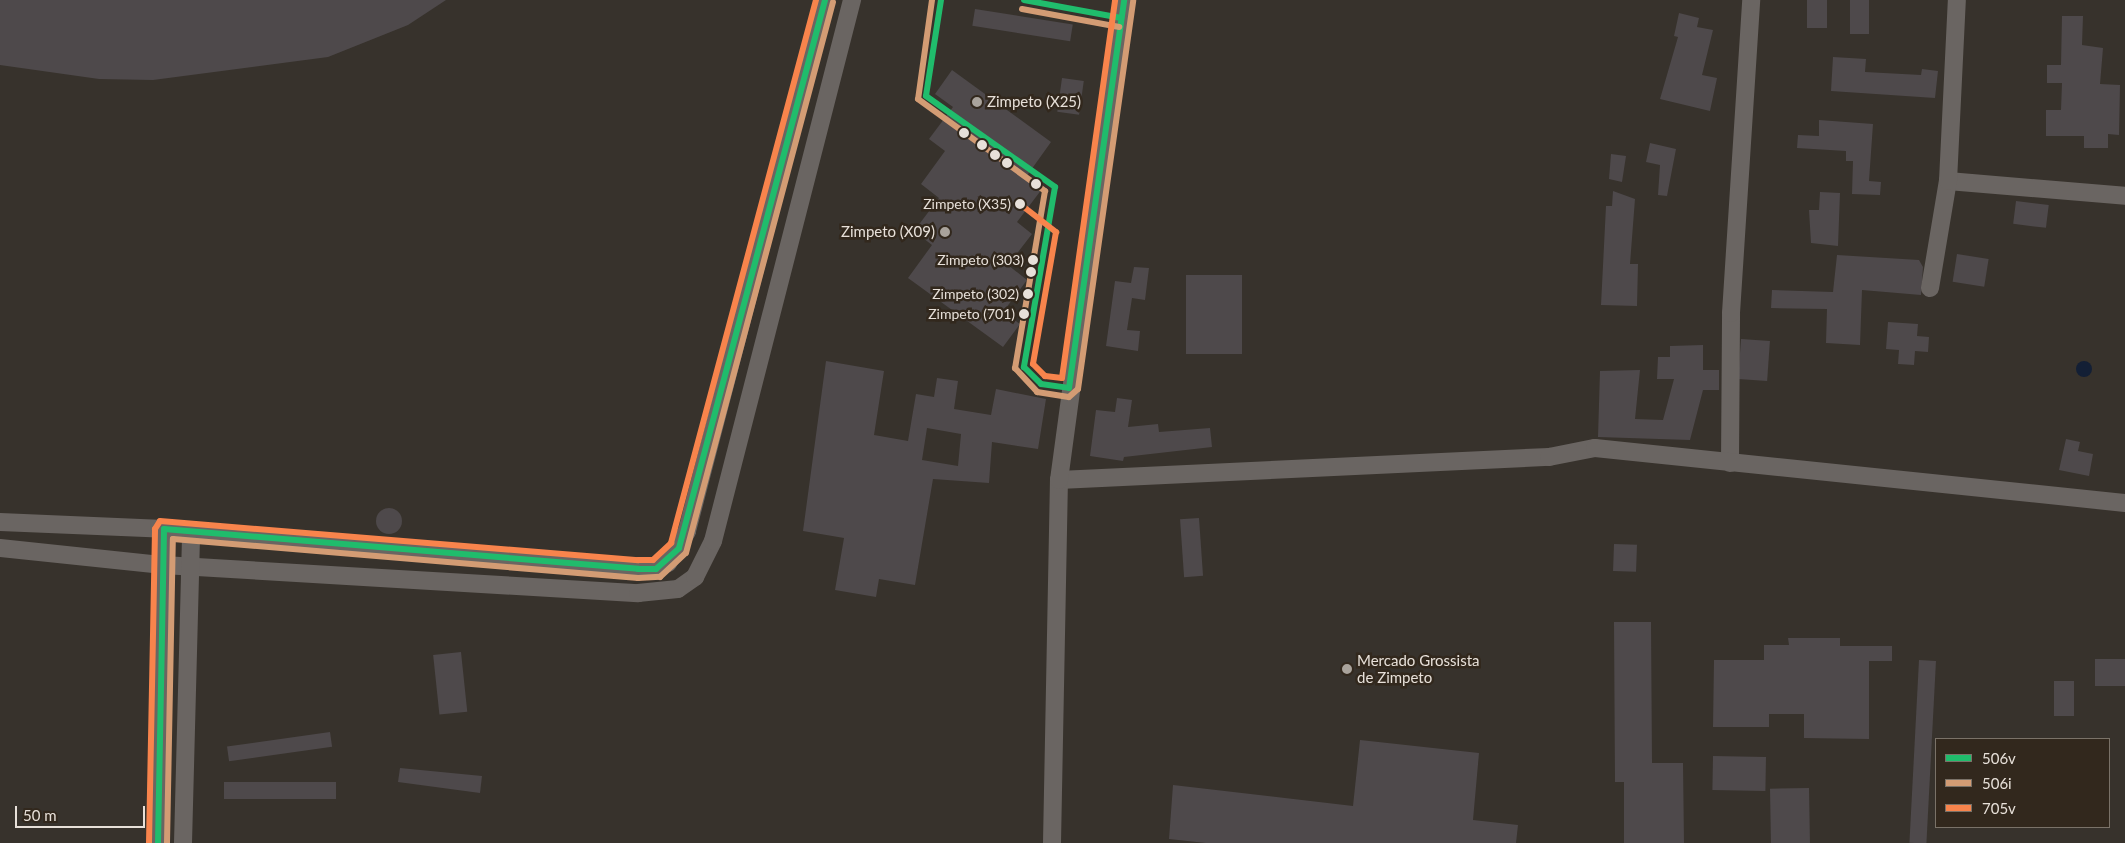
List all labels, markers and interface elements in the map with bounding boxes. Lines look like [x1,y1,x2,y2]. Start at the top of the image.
place label: Zimpeto (X25) [987,93,1081,111]
marker: Zimpeto (X25) [971,96,983,108]
unlabelled marker [959,128,969,138]
unlabelled marker [977,140,987,150]
unlabelled marker [990,150,1000,160]
unlabelled marker [1002,158,1012,168]
unlabelled marker [1031,179,1041,189]
place label: Zimpeto (X35) [923,196,1011,212]
marker: Zimpeto (X35) [1015,199,1025,209]
place label: Zimpeto (X09) [841,223,935,241]
marker: Zimpeto (X09) [939,226,951,238]
place label: Zimpeto (303) [937,252,1024,268]
marker: Zimpeto (303) [1028,255,1038,265]
unlabelled marker [1026,267,1036,277]
place label: Zimpeto (302) [932,286,1019,302]
marker: Zimpeto (302) [1023,289,1033,299]
place label: Zimpeto (701) [928,306,1015,322]
marker: Zimpeto (701) [1019,309,1029,319]
place label: Mercado Grossista de Zimpeto [1357,651,1480,686]
marker: Mercado Grossista de Zimpeto [1341,663,1353,675]
legend [1935,738,2110,828]
text: 506v [1982,749,2016,767]
text: 506i [1982,774,2012,792]
scale bar [18,796,148,828]
text: 705v [1982,799,2016,817]
text: 50 m [23,806,57,824]

